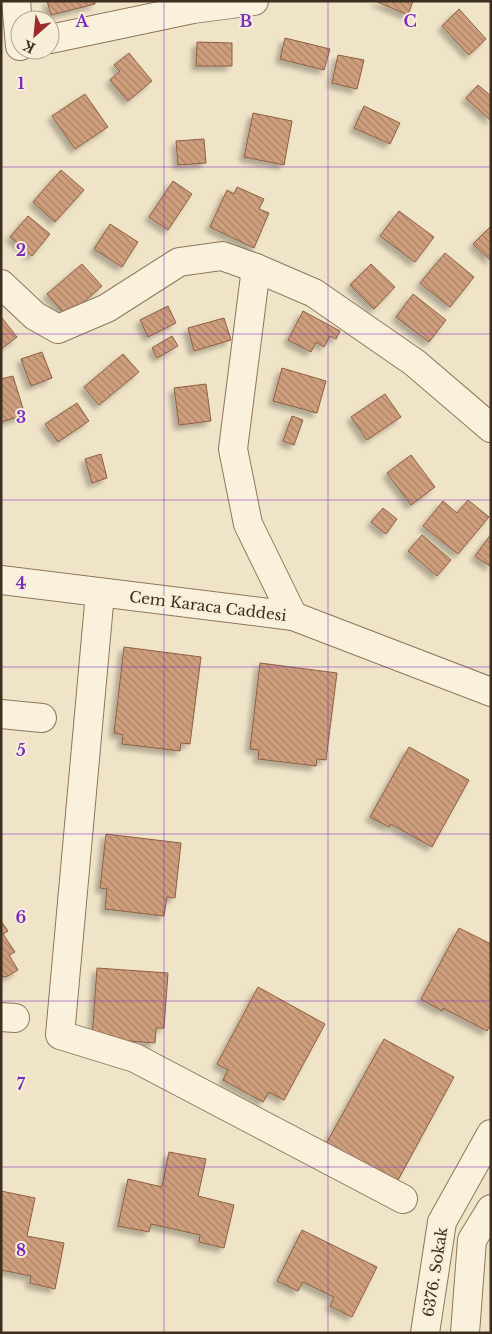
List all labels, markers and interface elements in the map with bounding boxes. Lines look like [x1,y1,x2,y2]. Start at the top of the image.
north arrow [10,10,60,60]
text: A [75,11,90,31]
text: B [240,11,253,31]
text: C [403,11,417,31]
text: K [19,36,38,57]
text: 1 [18,73,25,93]
text: 2 [16,240,26,260]
text: 3 [16,407,26,427]
text: 4 [16,573,26,593]
street label: Cem Karaca Caddesi [128,587,288,625]
text: 5 [16,740,26,760]
text: 6 [16,907,27,927]
text: 7 [17,1074,26,1094]
street label: 6376. Sokak [419,1225,452,1318]
text: 8 [16,1240,26,1260]

